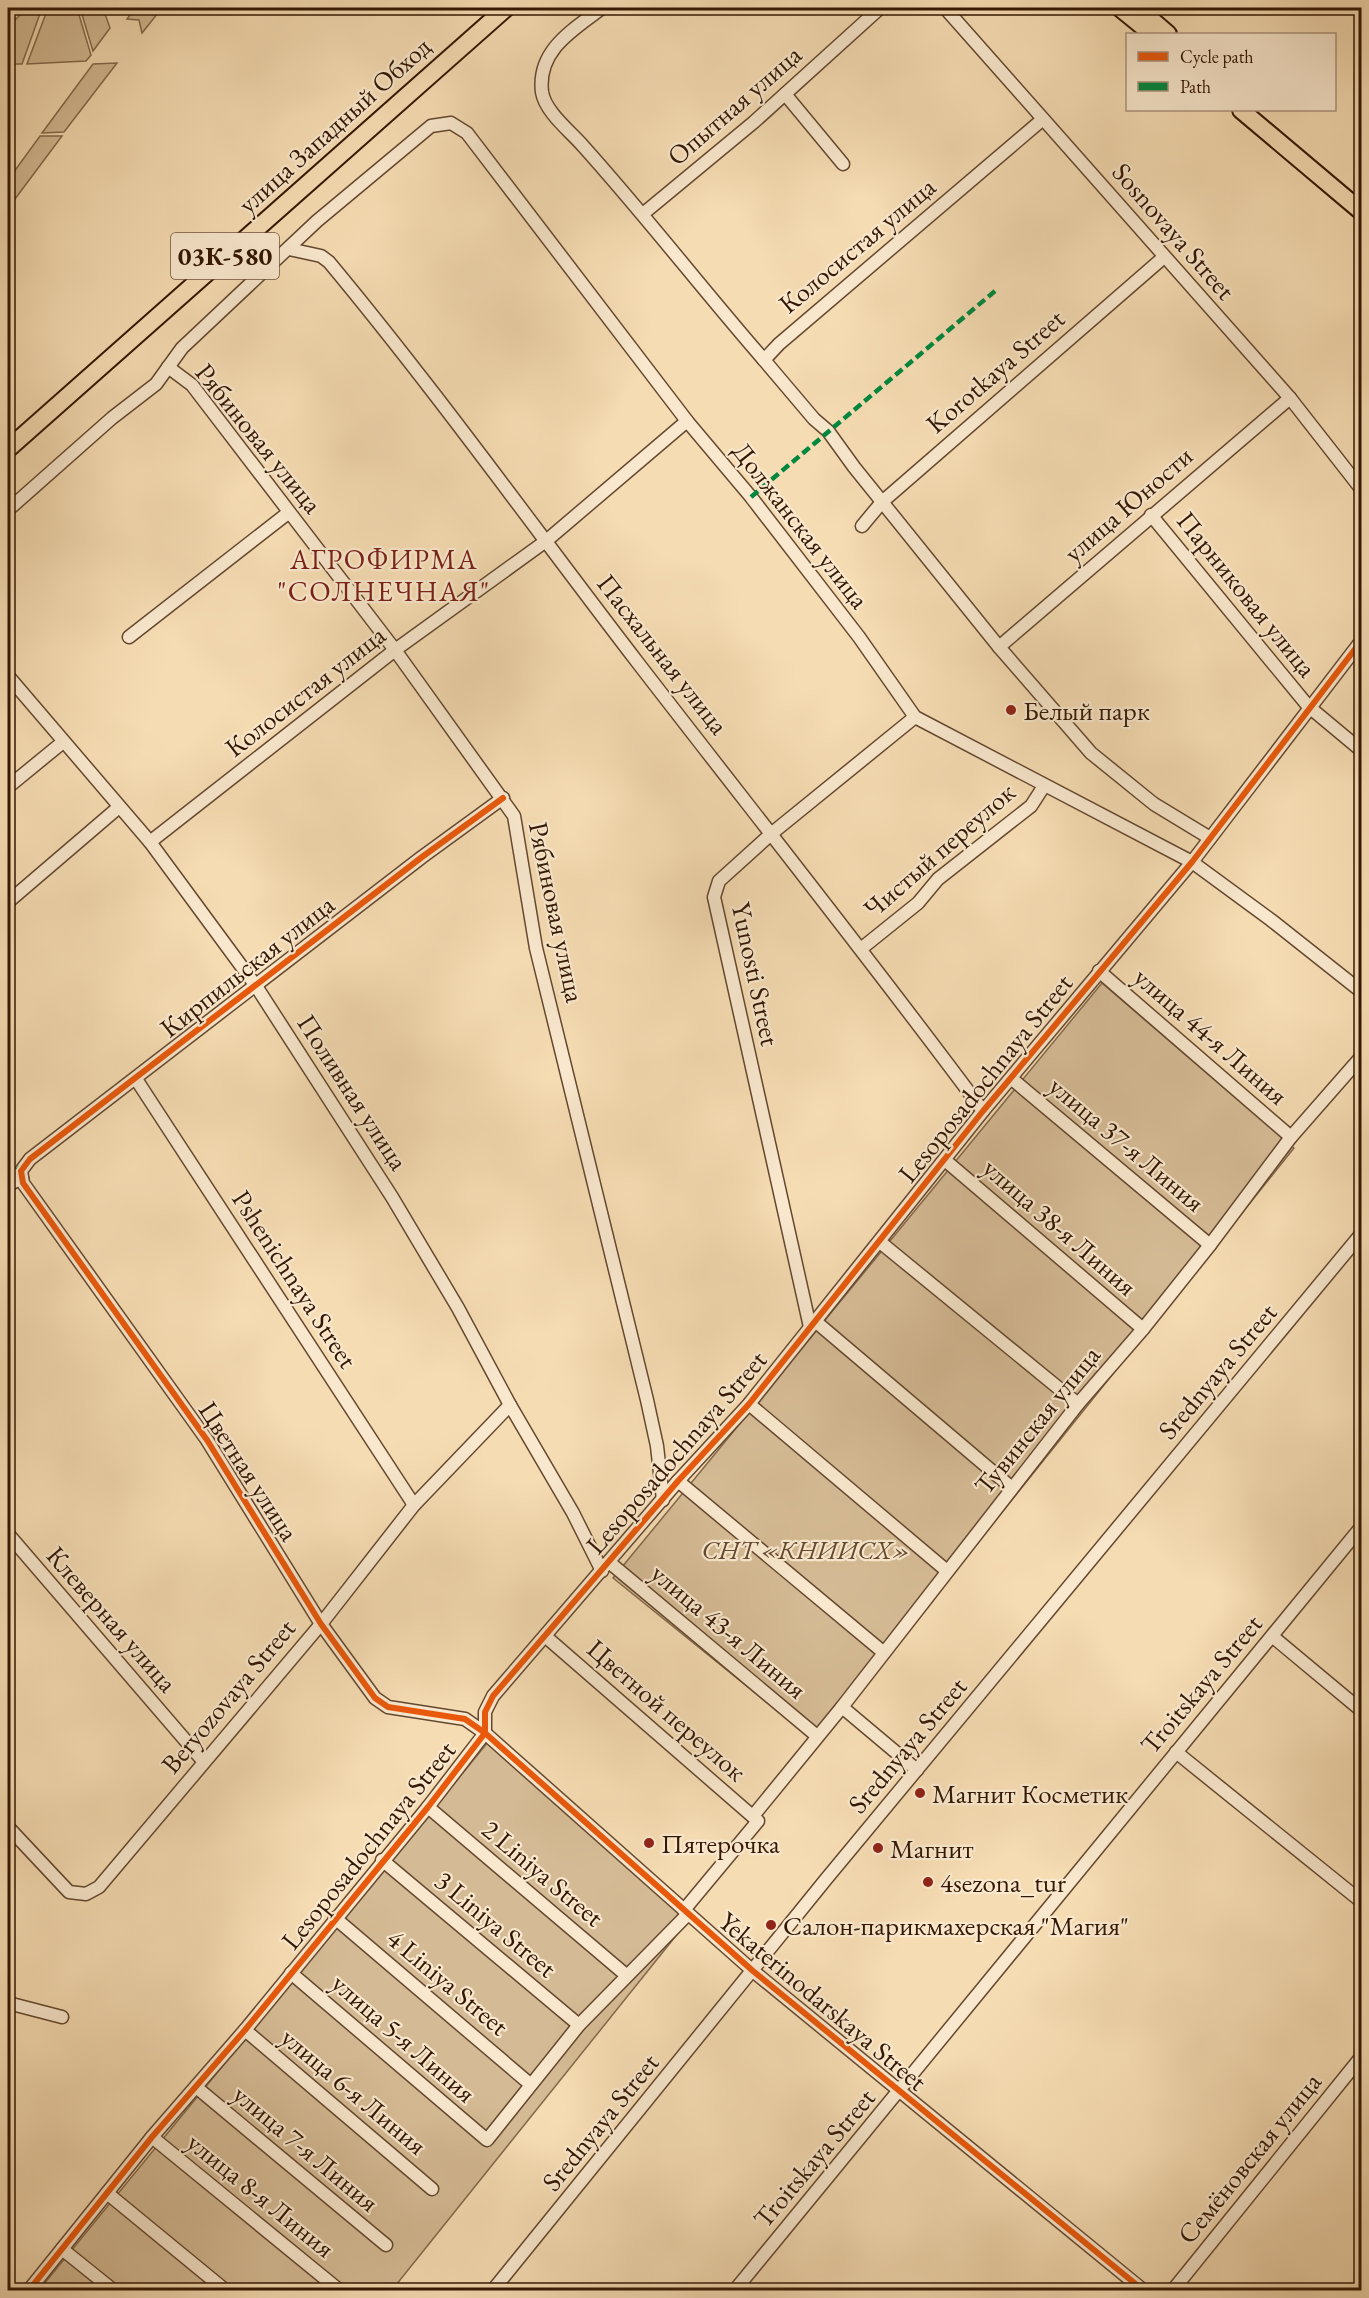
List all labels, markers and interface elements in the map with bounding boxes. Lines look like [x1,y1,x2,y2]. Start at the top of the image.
street label: улица Западный Обход [230,29,438,221]
legend [1126,33,1336,111]
street label: Опытная улица [659,37,809,173]
text: Cycle path [1180,45,1254,68]
text: Path [1180,75,1211,98]
street label: Sosnovaya Street [1105,155,1244,307]
street label: Колосистая улица [771,169,943,321]
road number: 03К-580 [171,233,279,279]
street label: Korotkaya Street [918,301,1072,441]
street label: Рябиновая улица [188,356,330,520]
street label: Должанская улица [725,434,877,616]
street label: улица Юности [1056,438,1200,570]
street label: Парниковая улица [1169,504,1325,684]
district label: АГРОФИРМА "СОЛНЕЧНАЯ" [277,541,491,609]
street label: Пасхальная улица [589,567,737,741]
street label: Колосистая улица [218,617,393,765]
place label: Белый парк [1023,693,1150,728]
marker: Белый парк [1004,703,1018,717]
street label: Чистый переулок [856,774,1022,925]
street label: Рябиновая улица [521,819,593,1006]
street label: Кирпильская улица [153,887,342,1045]
street label: Yunosti Street [724,899,788,1050]
street label: улица 44-я Линия [1127,959,1295,1113]
street label: Lesoposadochnaya Street [890,966,1080,1190]
street label: Поливная улица [290,1007,417,1177]
street label: улица 37-я Линия [1042,1069,1212,1219]
street label: улица 38-я Линия [976,1150,1144,1304]
street label: Pshenichnaya Street [224,1183,366,1375]
street label: Srednyaya Street [1150,1295,1285,1446]
street label: Тувинская улица [966,1338,1108,1501]
street label: Lesoposadochnaya Street [578,1342,774,1561]
street label: Цветная улица [191,1395,307,1548]
park label: СНТ «КНИИСХ» [702,1532,910,1567]
street label: Клеверная улица [39,1539,185,1700]
street label: улица 43-я Линия [644,1556,814,1706]
street label: Troitskaya Street [1132,1607,1270,1761]
street label: Beryozovaya Street [153,1611,303,1781]
street label: Цветной переулок [580,1631,754,1789]
street label: Srednyaya Street [840,1669,975,1820]
street label: Lesoposadochnaya Street [273,1733,463,1957]
place label: Магнит Косметик [932,1776,1128,1811]
marker: Магнит Косметик [913,1786,927,1800]
street label: 2 Liniya Street [475,1812,612,1934]
place label: Пятерочка [661,1826,780,1861]
place label: Магнит [890,1831,974,1866]
marker: Пятерочка [642,1836,656,1850]
marker: Магнит [871,1841,885,1855]
street label: 3 Liniya Street [428,1863,565,1985]
place label: 4sezona_tur [940,1865,1066,1900]
marker: 4sezona_tur [921,1875,935,1889]
street label: Yekaterinodarskaya Street [712,1904,935,2099]
place label: Салон-парикмахерская "Магия" [783,1908,1129,1943]
marker: Салон-парикмахерская "Магия" [764,1918,778,1932]
street label: 4 Liniya Street [380,1921,517,2043]
street label: улица 5-я Линия [325,1966,483,2110]
street label: улица 6-я Линия [274,2020,434,2162]
street label: Srednyaya Street [534,2045,667,2198]
street label: Семёновская улица [1169,2065,1329,2251]
street label: улица 7-я Линия [226,2077,386,2219]
street label: Troitskaya Street [745,2081,883,2235]
street label: улица 8-я Линия [180,2125,342,2265]

